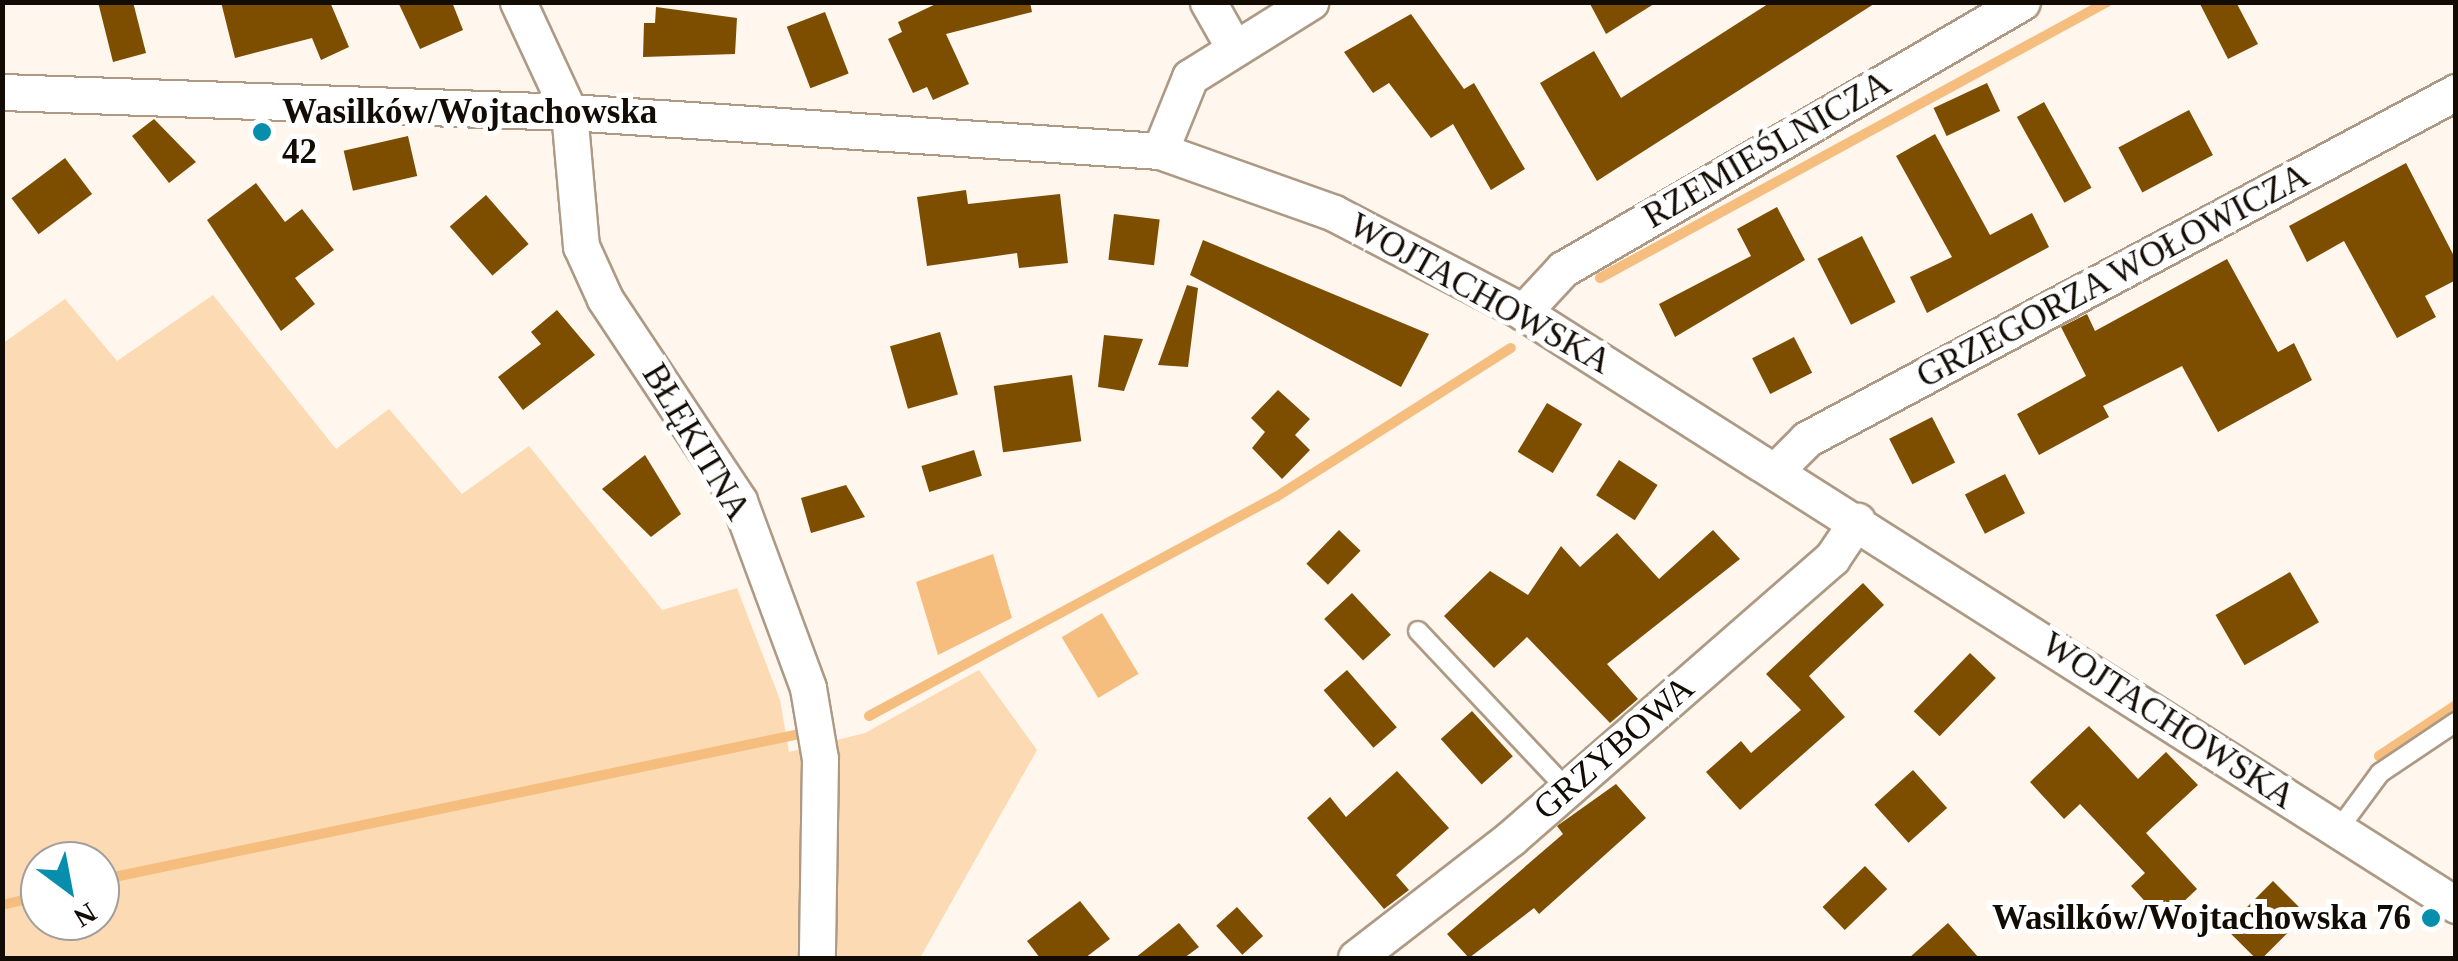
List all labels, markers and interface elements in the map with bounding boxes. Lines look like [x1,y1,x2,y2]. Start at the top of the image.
street label: RZEMIEŚLNICZA [1636,62,1898,238]
place label: Wasilków/Wojtachowska 42 [282,91,657,173]
marker: Wasilków/Wojtachowska 42 [251,121,273,143]
street label: GRZEGORZA WOŁOWICZA [1909,154,2317,398]
street label: WOJTACHOWSKA [1342,205,1618,383]
street label: BŁĘKITNA [633,356,759,528]
street label: WOJTACHOWSKA [2034,624,2302,818]
street label: GRZYBOWA [1525,667,1703,829]
north arrow [20,841,120,941]
text: N [68,897,102,934]
place label: Wasilków/Wojtachowska 76 [1992,897,2411,939]
marker: Wasilków/Wojtachowska 76 [2420,907,2442,929]

